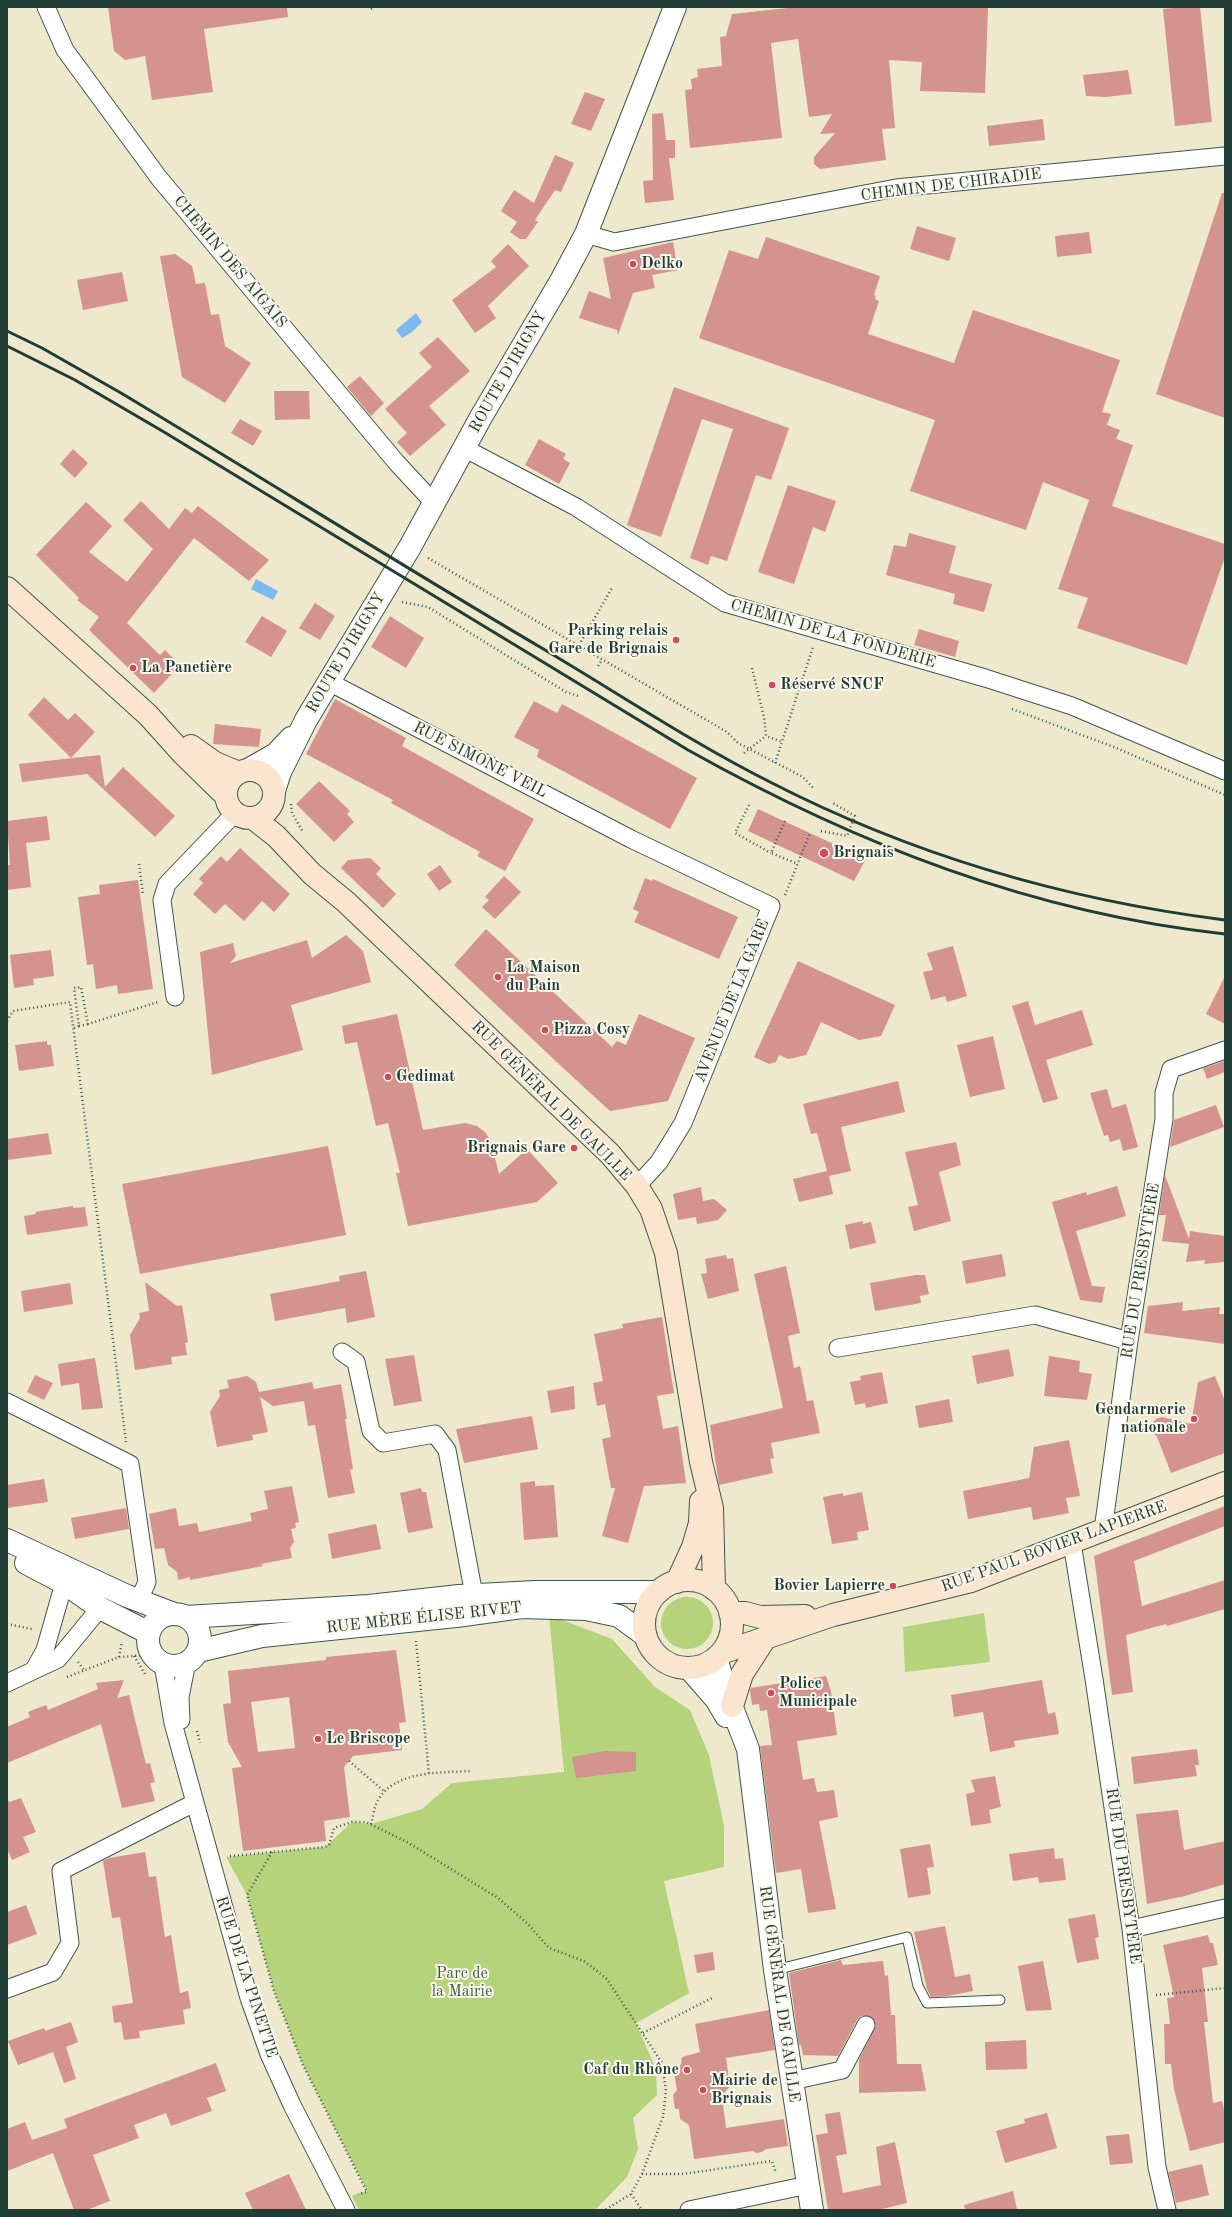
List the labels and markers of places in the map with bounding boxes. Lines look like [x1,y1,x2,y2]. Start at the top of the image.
place label: Delko [641,254,683,274]
marker: Delko [628,259,638,269]
place label: Parking relais Gare de Brignais [548,621,668,659]
marker: Parking relais Gare de Brignais [671,635,681,645]
place label: La Panetière [141,658,232,678]
marker: La Panetière [128,663,138,673]
place label: Réservé SNCF [780,675,884,695]
marker: Réservé SNCF [767,680,777,690]
place label: Brignais [833,843,894,863]
marker: Brignais [818,847,830,859]
place label: La Maison du Pain [506,958,580,996]
marker: La Maison du Pain [493,972,503,982]
place label: Pizza Cosy [553,1020,630,1040]
marker: Pizza Cosy [540,1025,550,1035]
place label: Gedimat [396,1067,455,1087]
marker: Gedimat [383,1072,393,1082]
place label: Brignais Gare [467,1138,566,1158]
marker: Brignais Gare [569,1143,579,1153]
place label: Gendarmerie nationale [1095,1400,1186,1438]
marker: Gendarmerie nationale [1189,1414,1199,1424]
place label: Bovier Lapierre [773,1576,885,1596]
marker: Bovier Lapierre [888,1581,898,1591]
place label: Police Municipale [779,1674,857,1712]
marker: Police Municipale [766,1688,776,1698]
place label: Le Briscope [326,1729,410,1749]
marker: Le Briscope [313,1734,323,1744]
place label: Caf du Rhône [583,2060,679,2080]
marker: Caf du Rhône [682,2065,692,2075]
place label: Mairie de Brignais [711,2071,778,2109]
marker: Mairie de Brignais [698,2085,708,2095]

